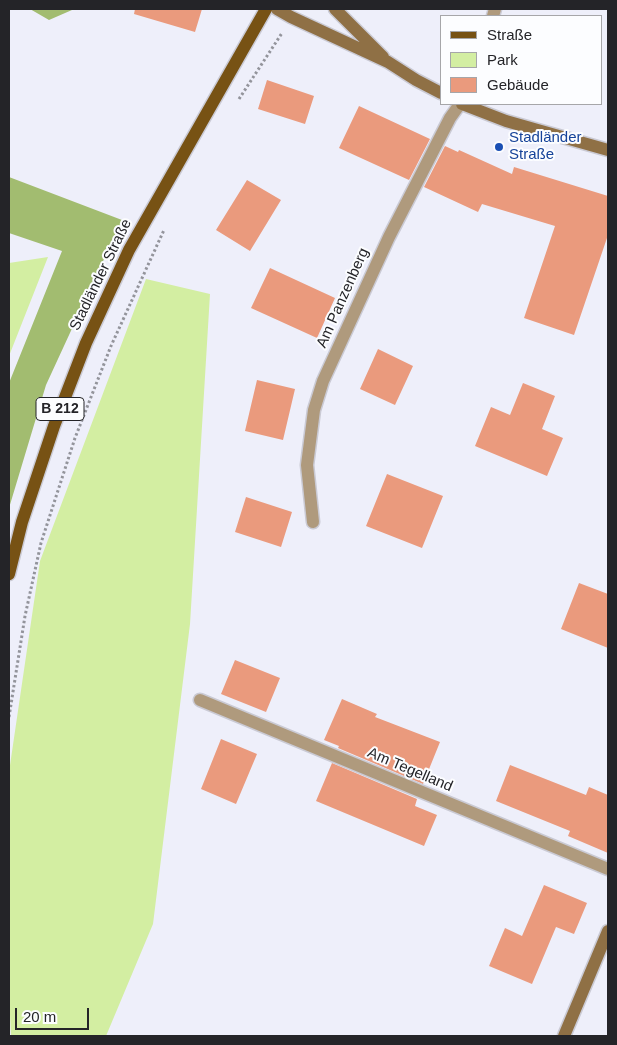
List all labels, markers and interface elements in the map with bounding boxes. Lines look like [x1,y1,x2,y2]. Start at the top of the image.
legend [440,15,602,105]
text: Straße [487,26,532,43]
text: Park [487,51,518,68]
text: Gebäude [487,76,549,93]
place label: Stadländer Straße [509,129,582,164]
marker: Stadländer Straße [493,141,505,153]
street label: Stadländer Straße [66,216,136,334]
street label: Am Panzenberg [313,245,373,351]
road number: B 212 [36,398,84,420]
street label: Am Tegelland [365,744,455,796]
scale bar [18,998,91,1030]
text: 20 m [23,1008,56,1025]

